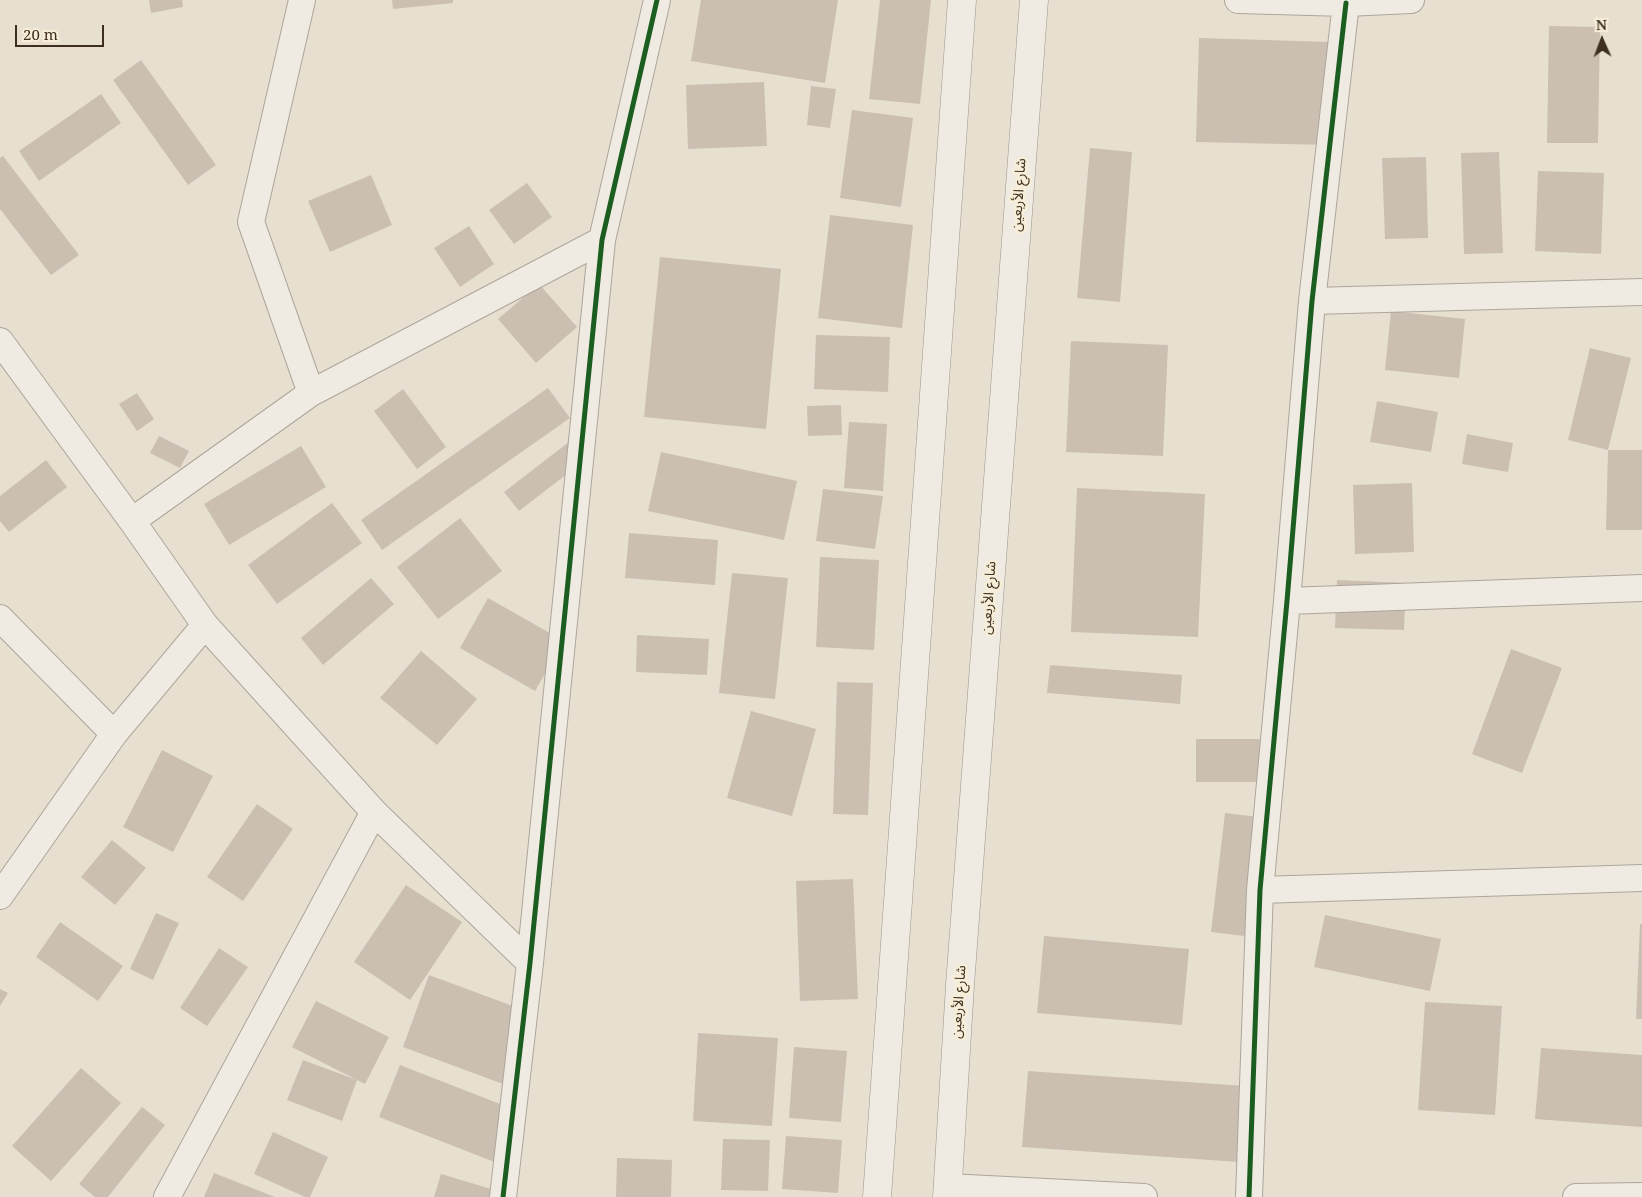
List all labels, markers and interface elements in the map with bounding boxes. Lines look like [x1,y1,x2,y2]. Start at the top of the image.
scale bar [18,15,106,47]
north arrow [1577,15,1627,65]
text: N [1596,15,1607,34]
text: 20 m [23,24,58,44]
street label: شارع الأربعين [1008,158,1030,232]
street label: شارع الأربعين [978,561,1000,635]
street label: شارع الأربعين [948,965,970,1039]

